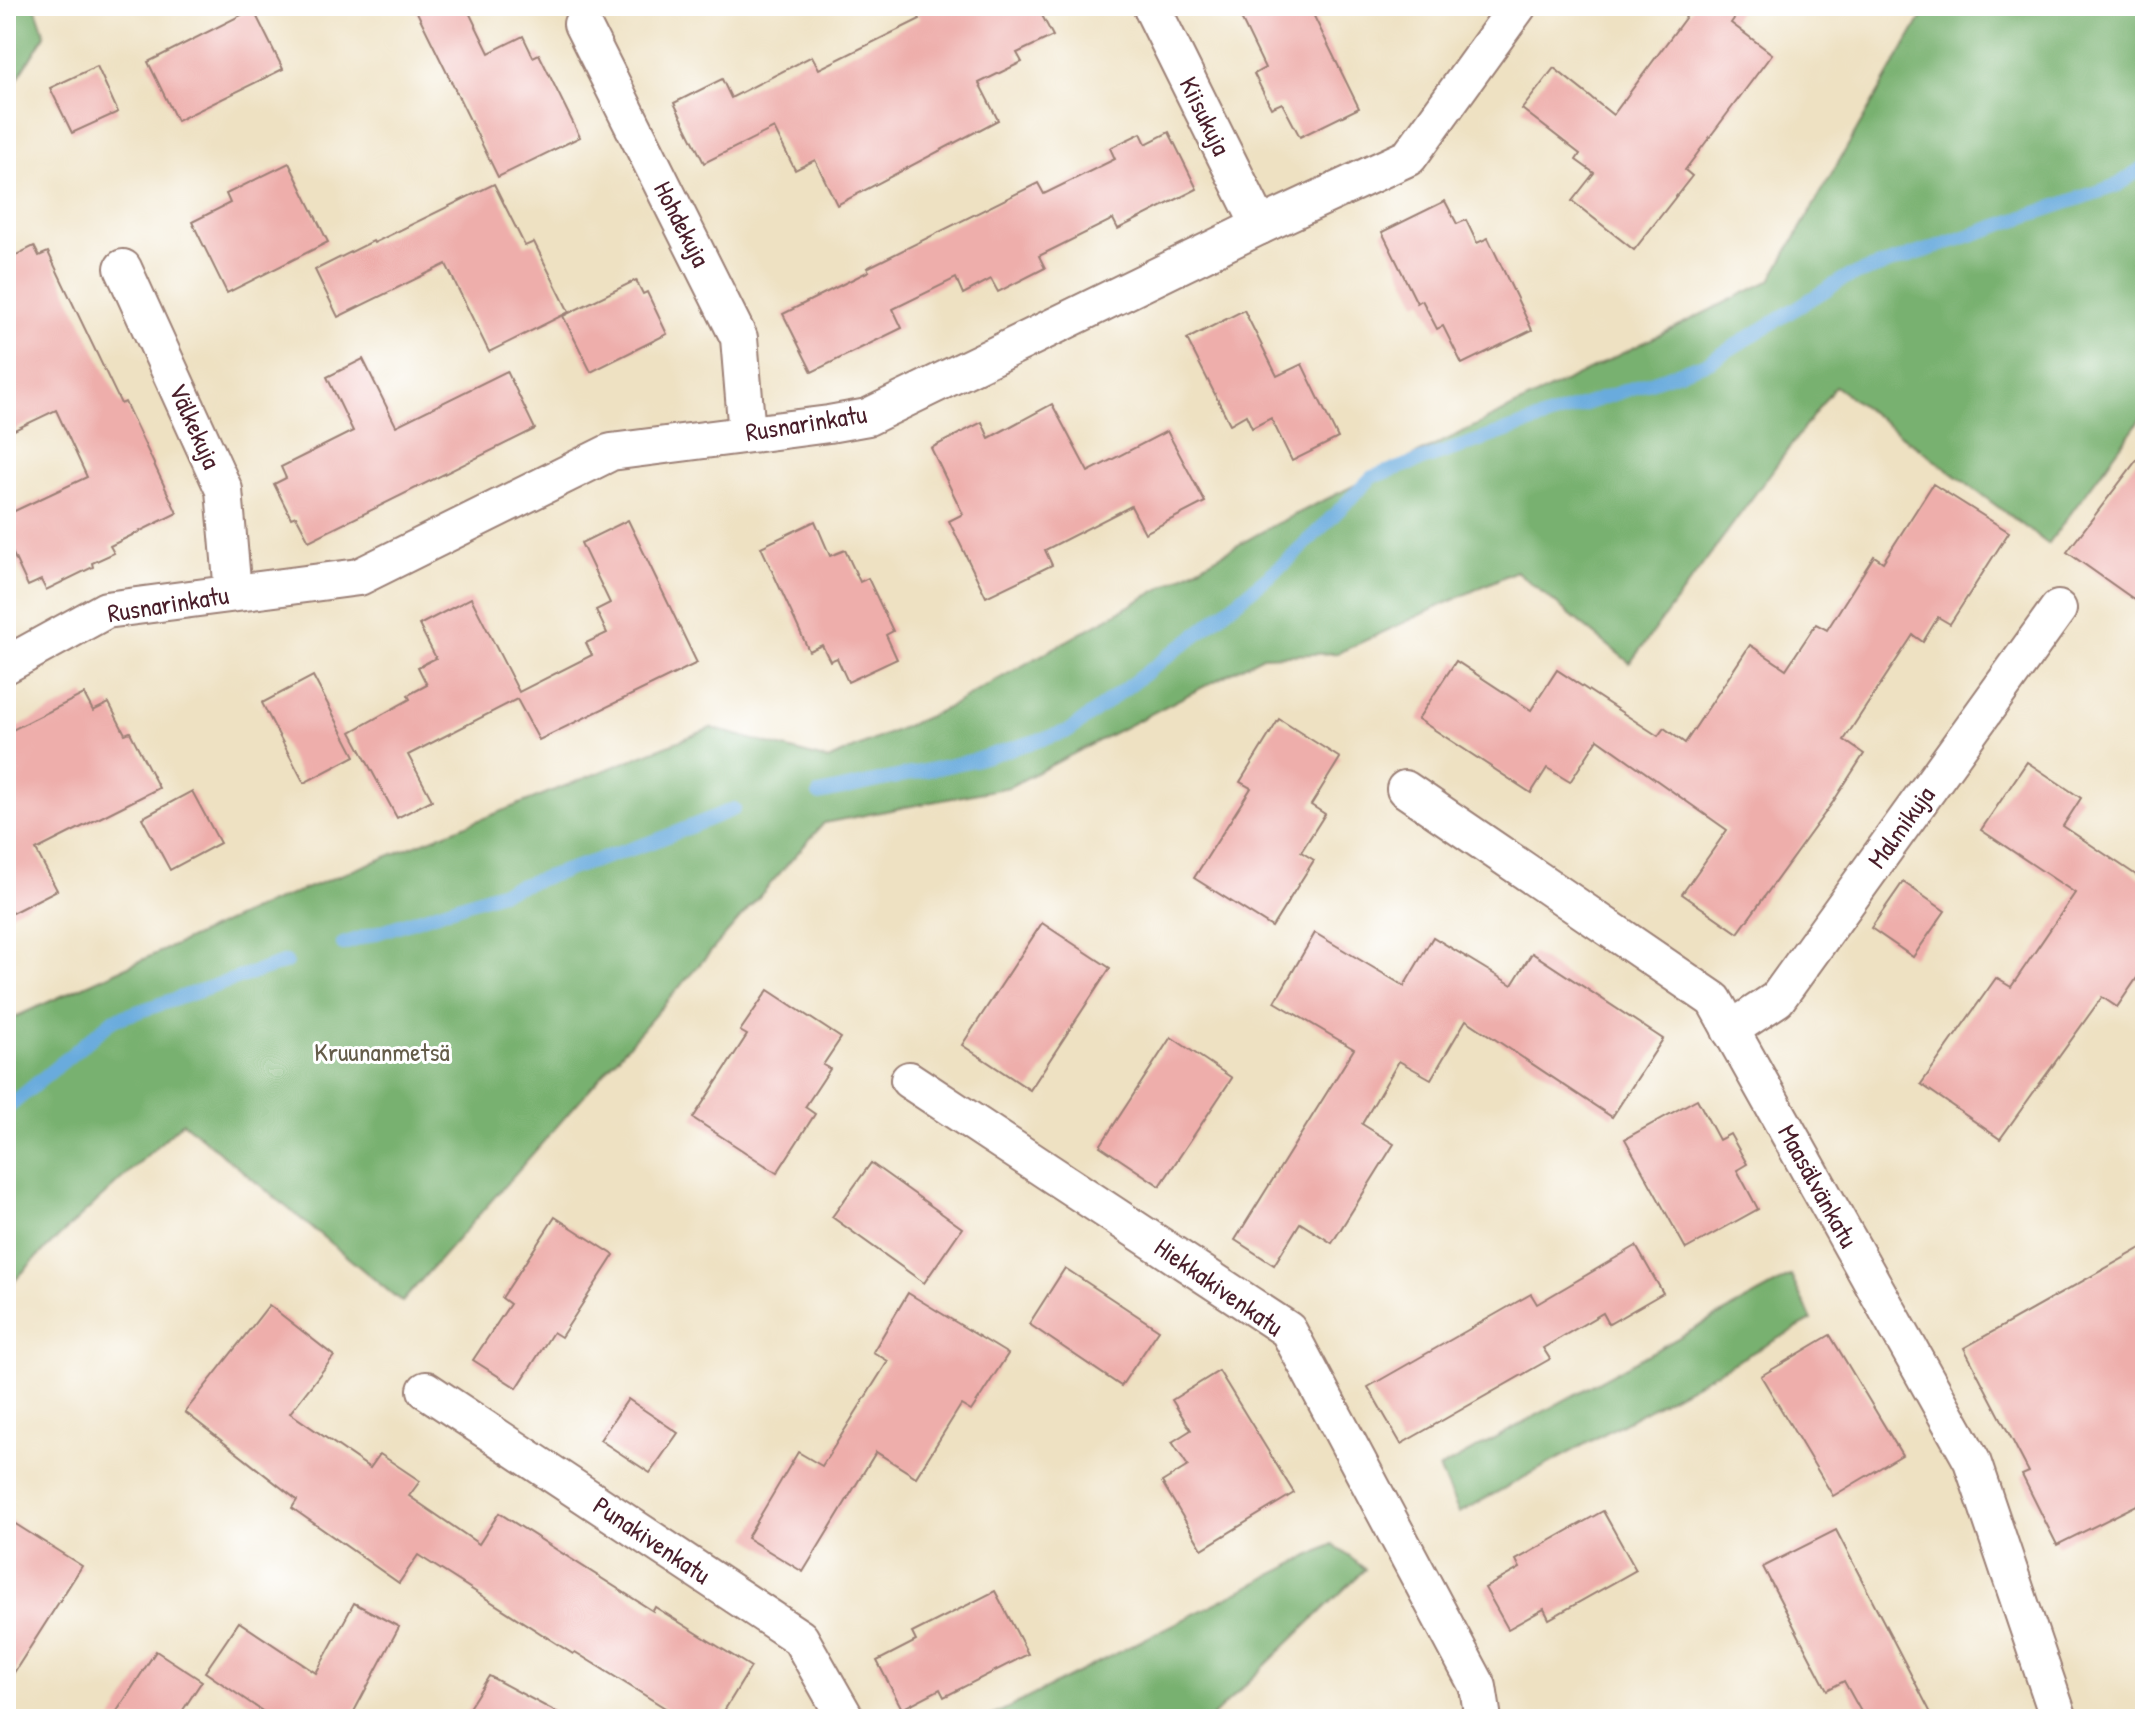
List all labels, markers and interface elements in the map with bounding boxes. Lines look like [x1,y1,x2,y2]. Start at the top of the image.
street label: Kiisukuja [1171,71,1239,161]
street label: Hohdekuja [646,175,719,273]
street label: Välkekuja [161,377,230,474]
street label: Rusnarinkatu [743,396,869,449]
street label: Rusnarinkatu [105,577,231,630]
street label: Malmikuja [1859,779,1942,875]
park label: Kruunanmetsä [314,1034,450,1069]
street label: Maasälvänkatu [1770,1118,1867,1254]
street label: Hiekkakivenkatu [1148,1229,1291,1344]
street label: Punakivenkatu [587,1488,718,1592]

